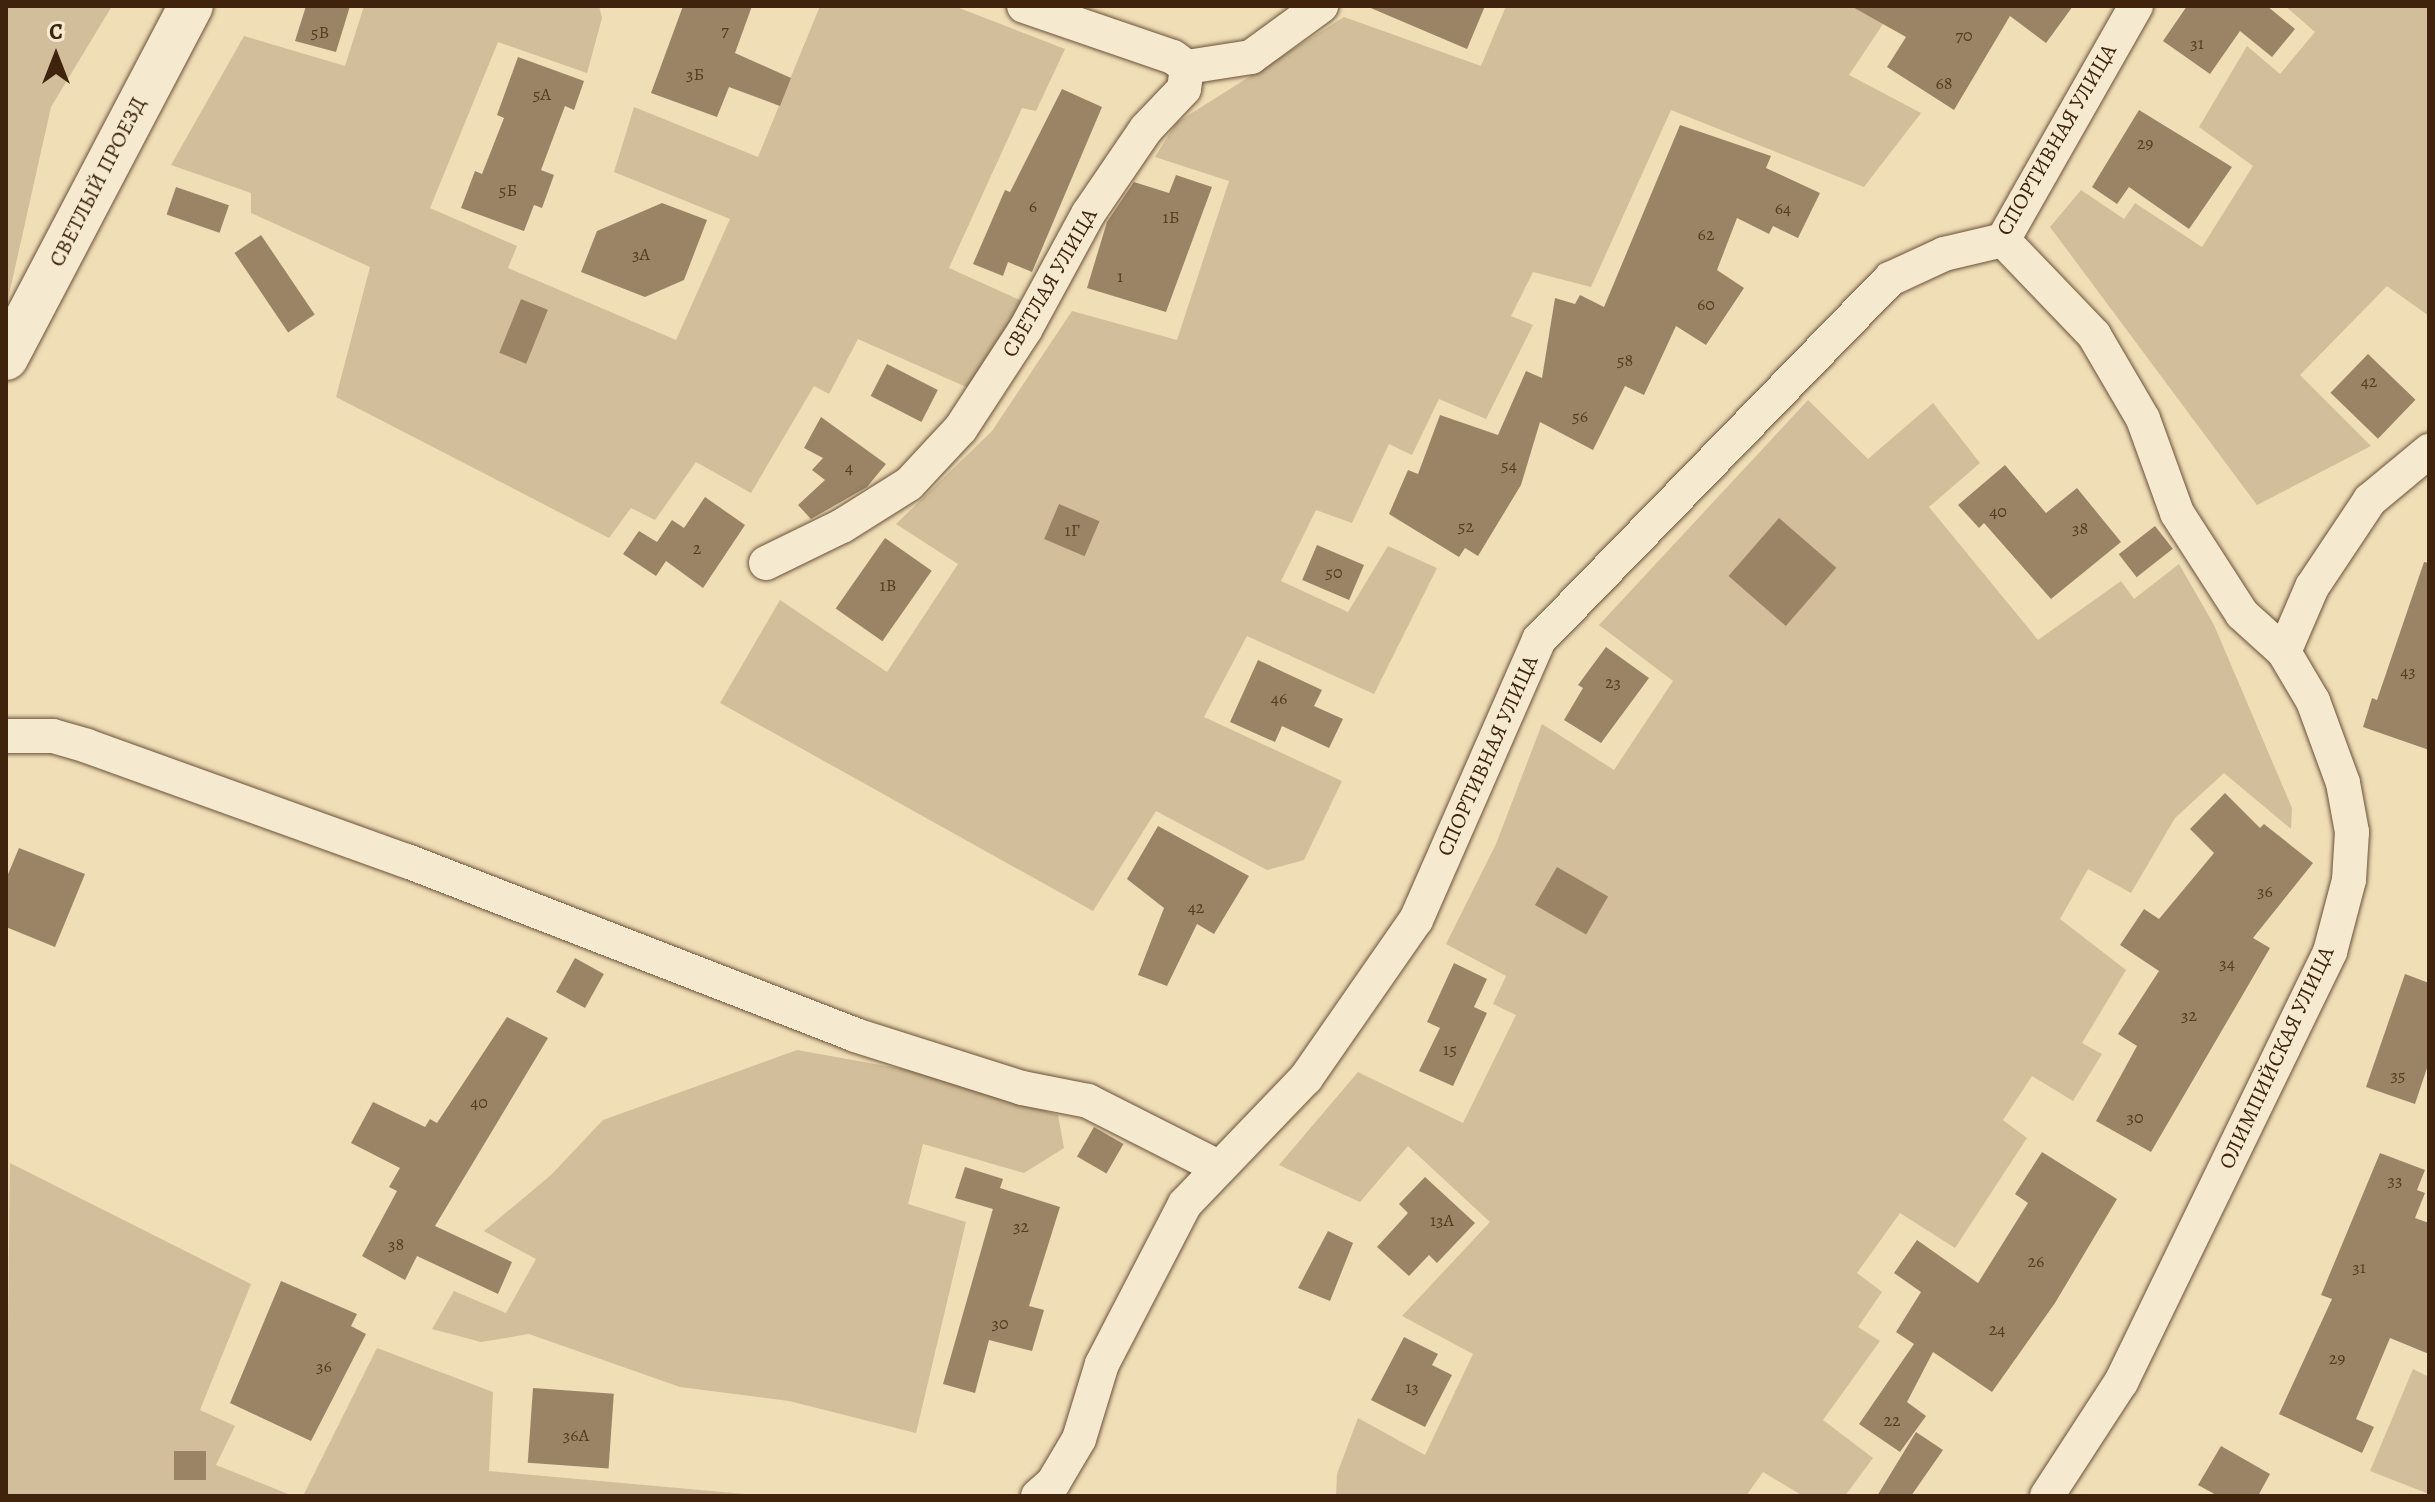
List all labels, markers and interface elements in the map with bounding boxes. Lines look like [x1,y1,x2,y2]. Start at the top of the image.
north arrow [16,16,96,96]
text: С [49,17,63,47]
house number: 7 [721,19,729,41]
house number: 5В [311,21,329,43]
house number: 70 [1955,24,1973,46]
house number: 31 [2190,32,2204,54]
street label: СПОРТИВНАЯ УЛИЦА [1991,40,2123,240]
house number: 3Б [686,63,704,85]
house number: 68 [1935,72,1953,94]
house number: 5А [533,83,551,105]
street label: СВЕТЛЫЙ ПРОЕЗД [44,93,152,271]
house number: 29 [2137,132,2153,154]
house number: 5Б [499,179,517,201]
house number: 6 [1029,195,1037,217]
house number: 64 [1775,197,1791,219]
street label: СВЕТЛАЯ УЛИЦА [997,204,1103,362]
house number: 1Б [1163,206,1179,228]
house number: 62 [1698,223,1714,245]
house number: 3А [632,243,650,265]
house number: 1 [1117,265,1123,287]
house number: 60 [1697,293,1715,315]
house number: 58 [1617,349,1633,371]
house number: 42 [2361,370,2377,392]
house number: 56 [1572,405,1588,427]
house number: 54 [1501,454,1517,476]
house number: 4 [845,456,853,478]
house number: 40 [1989,500,2007,522]
house number: 52 [1458,515,1474,537]
house number: 38 [2072,517,2088,539]
house number: 1Г [1064,519,1080,541]
house number: 2 [693,537,701,559]
house number: 50 [1325,561,1343,583]
house number: 1В [880,574,896,596]
street label: СПОРТИВНАЯ УЛИЦА [1432,652,1544,860]
house number: 43 [2400,660,2416,682]
house number: 23 [1605,671,1621,693]
house number: 46 [1271,687,1287,709]
house number: 36 [2257,880,2273,902]
house number: 42 [1188,896,1204,918]
street label: ОЛИМПИЙСКАЯ УЛИЦА [2214,943,2340,1173]
house number: 34 [2219,952,2235,974]
house number: 32 [2181,1004,2197,1026]
house number: 15 [1443,1038,1457,1060]
house number: 35 [2390,1064,2406,1086]
house number: 40 [470,1091,488,1113]
house number: 30 [2126,1106,2144,1128]
house number: 33 [2388,1169,2402,1191]
house number: 13А [1430,1209,1454,1231]
house number: 32 [1013,1215,1029,1237]
house number: 38 [388,1233,404,1255]
house number: 26 [2028,1250,2044,1272]
house number: 31 [2352,1256,2366,1278]
house number: 30 [991,1312,1009,1334]
house number: 24 [1989,1318,2005,1340]
house number: 29 [2329,1347,2345,1369]
house number: 36 [316,1355,332,1377]
house number: 13 [1405,1376,1419,1398]
house number: 22 [1883,1409,1901,1431]
house number: 36А [563,1424,589,1446]

